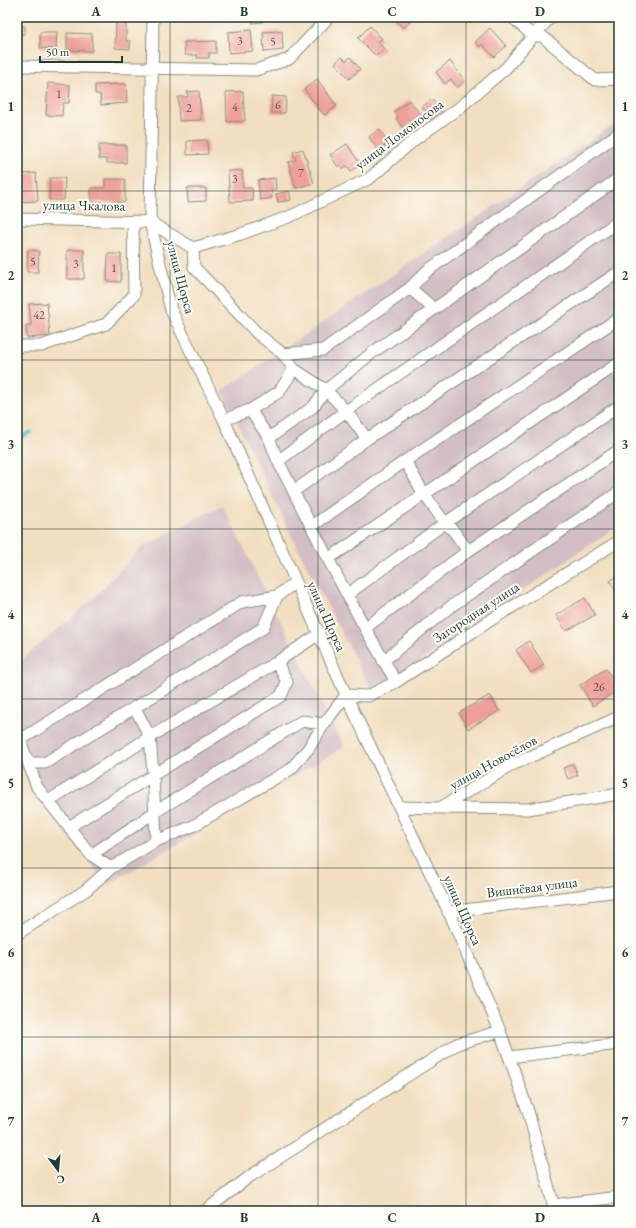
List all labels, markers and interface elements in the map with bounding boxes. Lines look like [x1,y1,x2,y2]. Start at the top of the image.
text: A [90,3,101,20]
text: B [240,3,248,20]
text: C [387,3,397,20]
text: D [535,3,545,20]
house number: 3 [237,33,243,49]
house number: 5 [270,33,276,49]
scale bar [40,38,122,64]
text: 50 m [46,44,70,60]
house number: 1 [56,86,62,102]
street label: улица Ломоносова [351,95,447,173]
house number: 6 [275,97,281,113]
text: 1 [8,98,15,115]
text: 1 [622,98,629,115]
house number: 4 [232,99,238,115]
house number: 2 [186,100,192,116]
house number: 7 [298,165,304,181]
house number: 3 [232,171,238,187]
street label: улица Чкалова [43,195,126,215]
street label: улица Щорса [163,238,200,316]
house number: 5 [30,253,36,269]
house number: 3 [73,256,79,272]
house number: 1 [111,260,117,276]
text: 2 [8,267,15,284]
text: 2 [622,267,629,284]
house number: 42 [33,307,45,323]
text: 3 [8,436,15,453]
text: 3 [622,436,629,453]
street label: Загородная улица [429,577,523,647]
street label: улица Щорса [303,578,351,654]
text: 4 [8,606,15,623]
text: 4 [622,606,629,623]
house number: 26 [593,679,605,695]
street label: улица Новосёлов [446,731,540,793]
text: 5 [8,775,14,792]
text: 5 [622,775,628,792]
street label: улица Щорса [439,872,487,948]
street label: Вишнёвая улица [486,872,579,901]
text: 6 [8,944,15,961]
text: 6 [622,944,629,961]
text: 7 [8,1113,15,1130]
text: 7 [622,1113,629,1130]
north arrow [38,1150,78,1190]
text: С [55,1172,66,1187]
text: A [90,1209,101,1226]
text: B [240,1209,248,1226]
text: C [387,1209,397,1226]
text: D [535,1209,545,1226]

